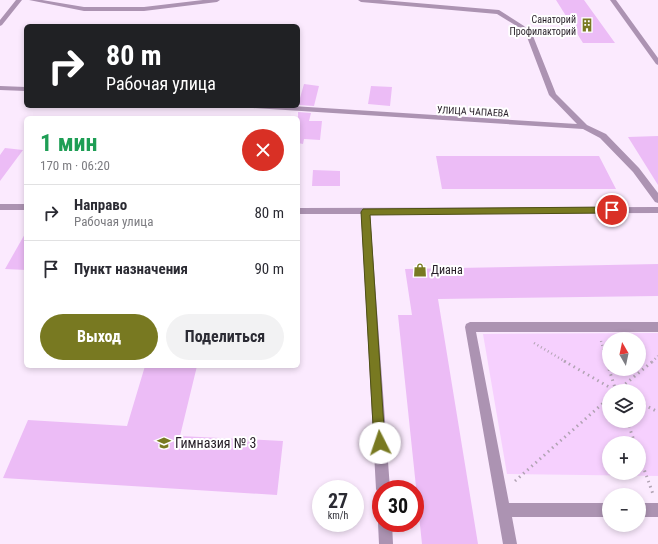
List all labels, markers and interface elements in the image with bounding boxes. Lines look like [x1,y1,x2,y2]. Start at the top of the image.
place label: Санаторий Профилакторий [510,14,576,37]
building icon: Санаторий Профилакторий [579,17,595,33]
text: 80 m [106,39,162,72]
icon: right [40,40,92,92]
text: Рабочая улица [106,73,216,94]
street label: УЛИЦА ЧАПАЕВА [437,104,510,119]
text: 1 мин [40,129,98,157]
button: close [242,129,284,171]
text: 170 m · 06:20 [40,158,110,173]
pin [595,193,629,227]
text: Направо [74,196,127,214]
icon: arrive [601,199,623,221]
icon: right [40,202,62,224]
text: 80 m [254,204,284,222]
text: Рабочая улица [74,214,153,229]
icon: arrive [40,258,62,280]
text: Пункт назначения [74,260,188,278]
text: 90 m [254,260,284,278]
shop icon: Диана [412,262,428,278]
place label: Диана [431,263,463,277]
button: Выход [40,314,158,360]
button: Поделиться [166,314,284,360]
north arrow [602,332,646,376]
map controls [602,332,646,532]
button: layers [602,384,646,428]
position arrow [359,422,401,464]
school or university icon: Гимназия № 3 [156,435,172,451]
place label: Гимназия № 3 [175,435,256,451]
button: + [602,436,646,480]
speed limit sign: 30 [372,480,424,532]
button: − [602,488,646,532]
text: 27 [328,489,348,513]
text: km/h [328,510,348,521]

